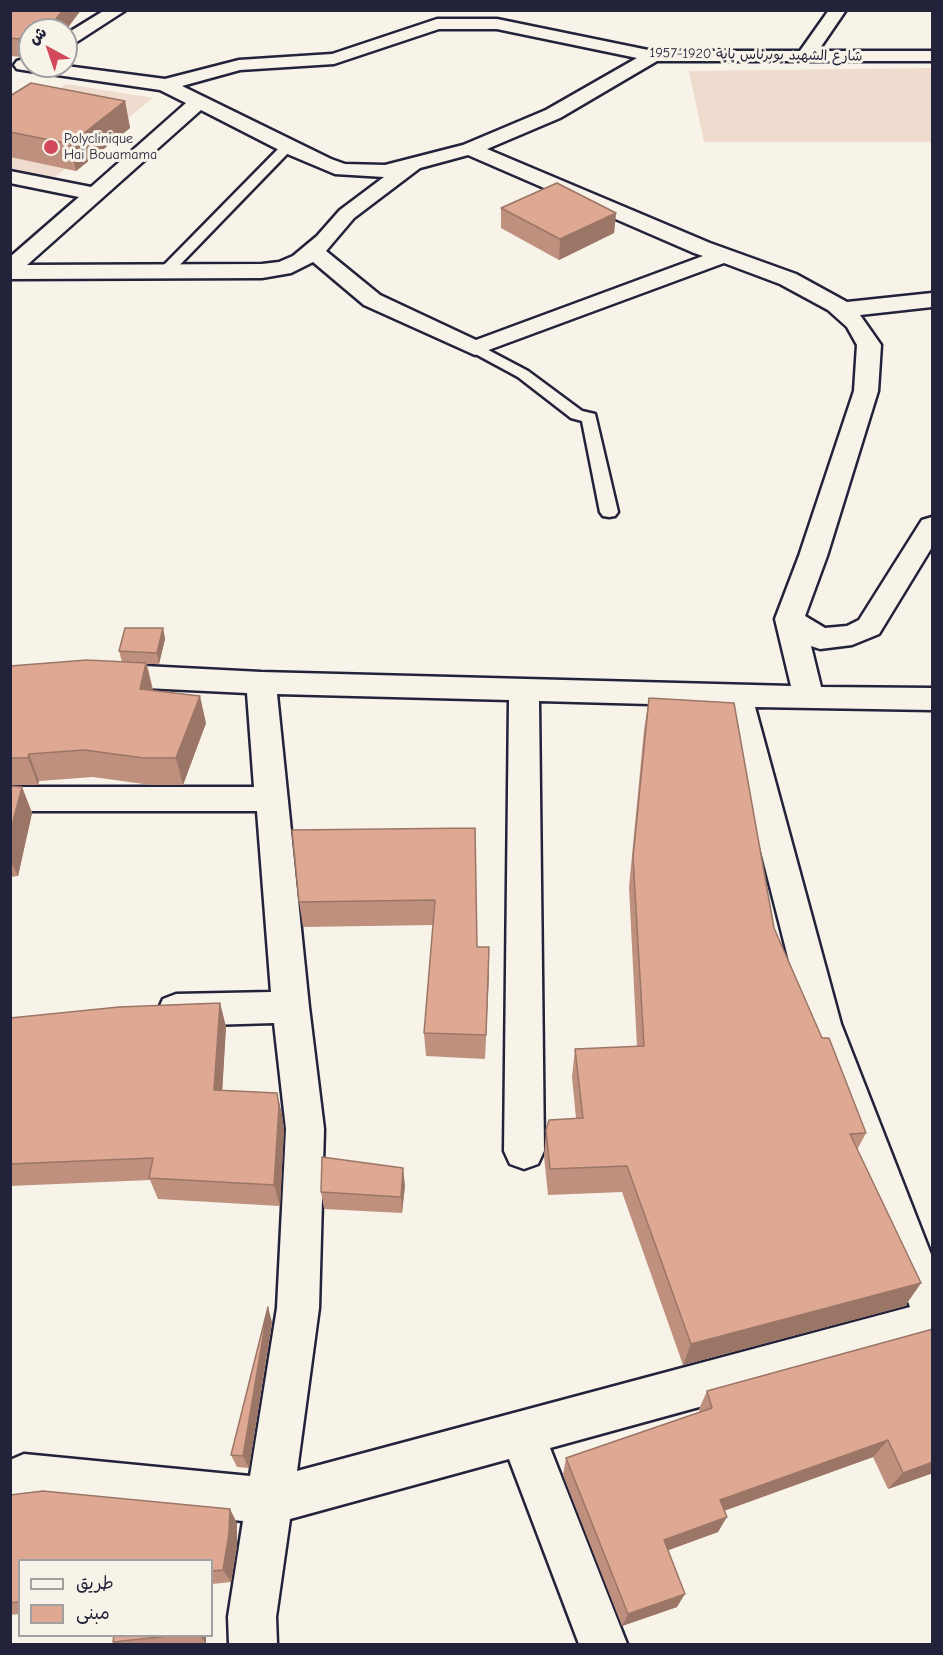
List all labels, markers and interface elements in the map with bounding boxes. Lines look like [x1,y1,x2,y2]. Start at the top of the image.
north arrow [18,18,78,78]
text: ش [25,23,50,48]
street label: شارع الشهيد بوبرناس ياية 1920-1957 [650,45,862,65]
place label: Polyclinique Hai Bouamama [64,131,157,164]
marker: Polyclinique Hai Bouamama [42,138,60,156]
legend [18,1559,213,1637]
text: طريق [76,1573,114,1594]
text: مبنى [76,1603,110,1624]

